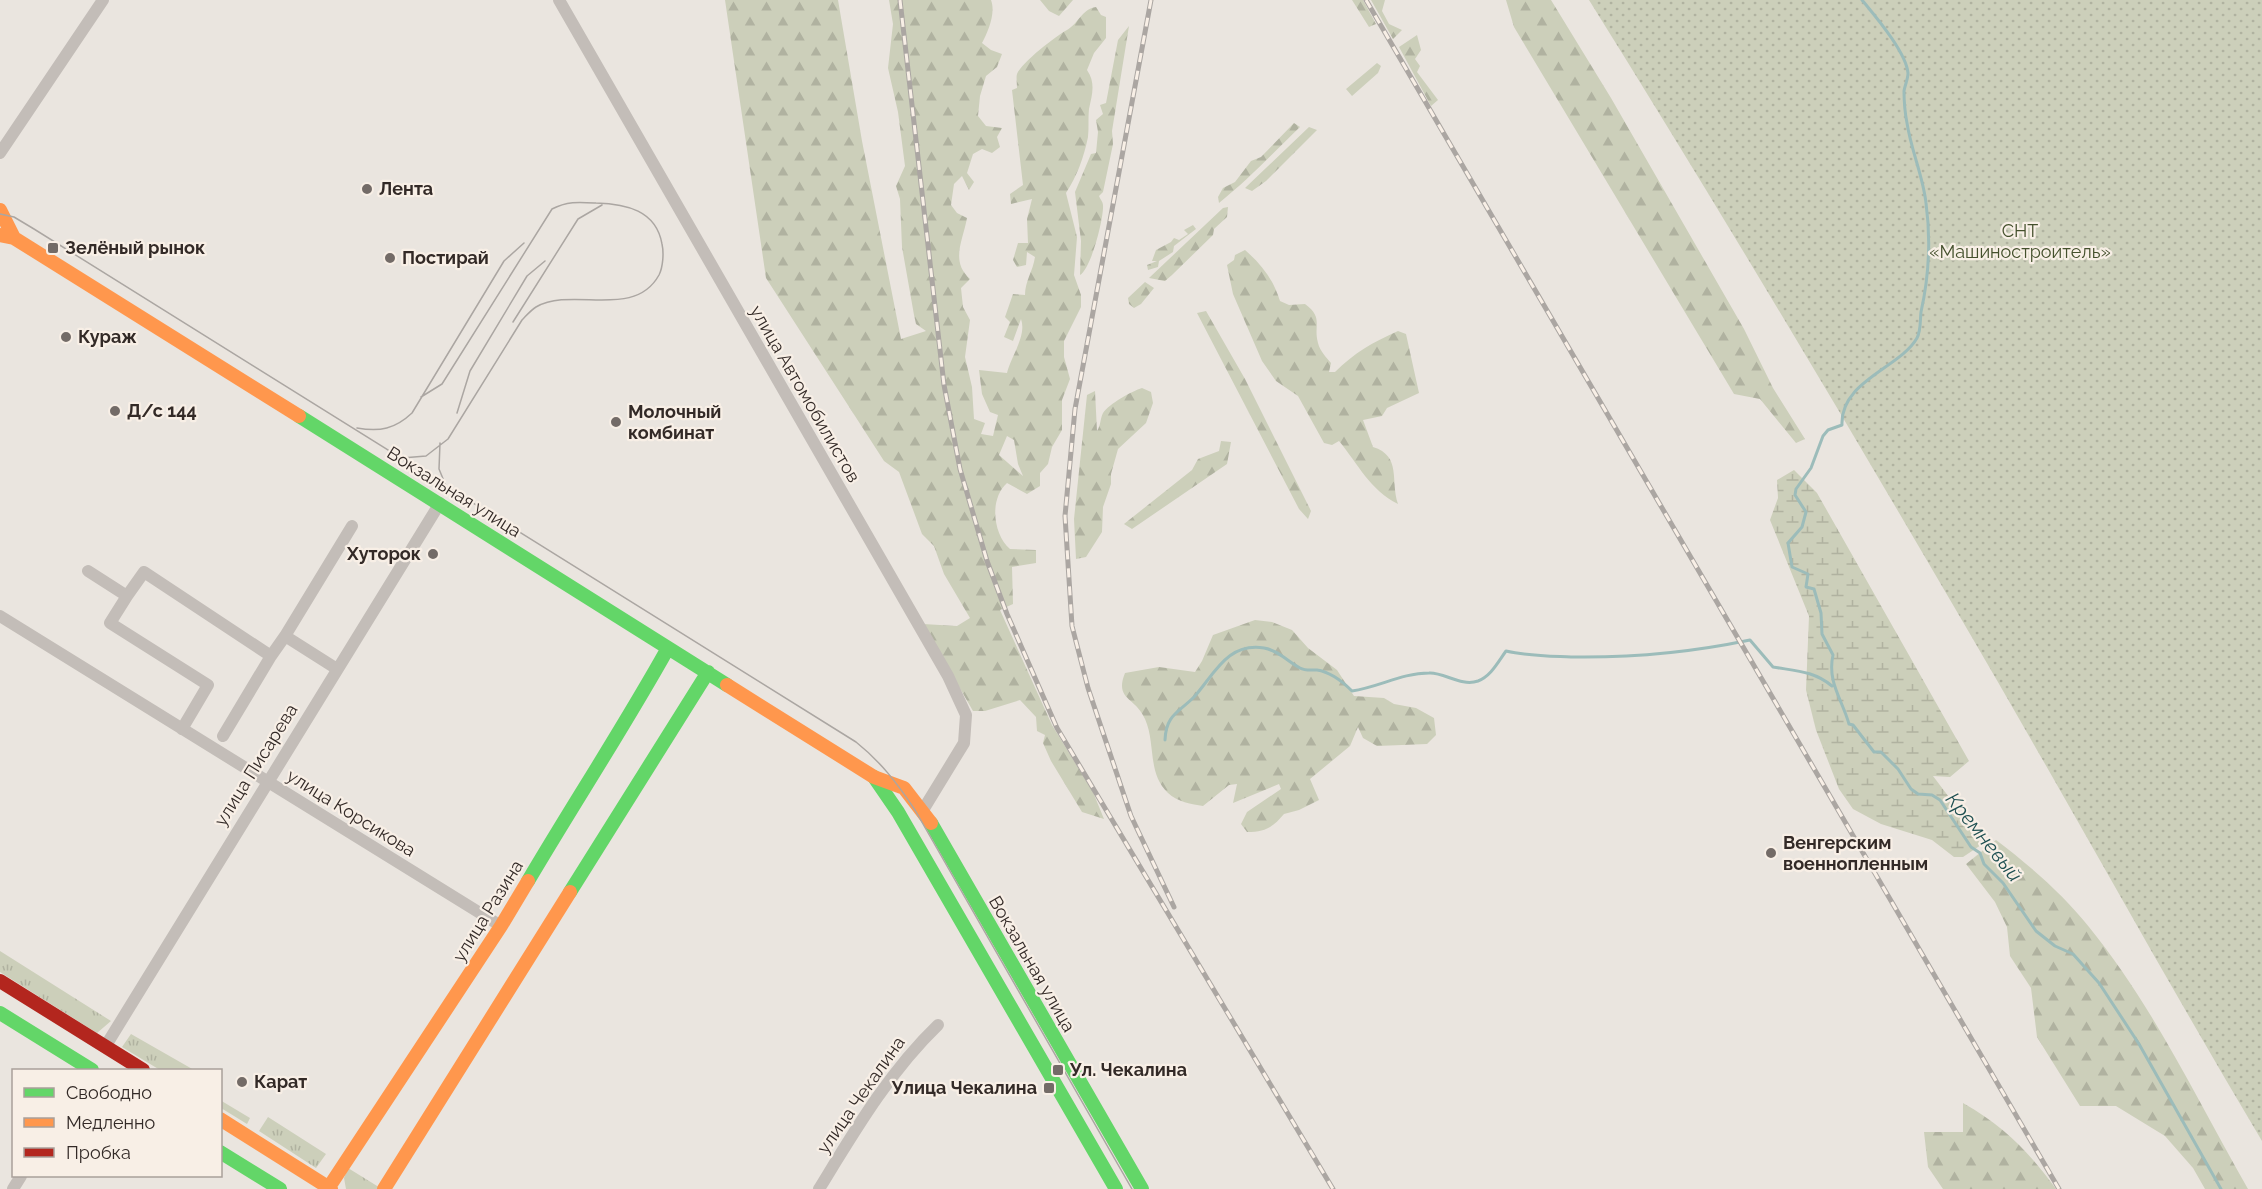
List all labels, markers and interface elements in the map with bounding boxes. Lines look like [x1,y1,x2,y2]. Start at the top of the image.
place label: Лента [379,178,433,199]
marker: Лента [360,182,374,196]
park label: СНТ «Машиностроитель» [1929,220,2111,262]
place label: Зелёный рынок [65,237,205,258]
marker: Зелёный рынок [46,241,60,255]
place label: Постирай [402,247,489,268]
marker: Постирай [383,251,397,265]
street label: улица Автомобилистов [746,302,865,486]
place label: Кураж [78,326,137,347]
marker: Кураж [59,330,73,344]
place label: Д/с 144 [127,400,197,421]
place label: Молочный комбинат [628,401,721,443]
marker: Д/с 144 [108,404,122,418]
marker: Молочный комбинат [609,415,623,429]
street label: Вокзальная улица [383,442,525,541]
place label: Хуторок [346,543,421,564]
marker: Хуторок [426,547,440,561]
street label: улица Писарева [210,700,302,830]
street label: улица Корсикова [283,765,419,861]
water label: Кремневый [1941,788,2027,886]
place label: Венгерским военнопленным [1783,832,1928,874]
marker: Венгерским военнопленным [1764,846,1778,860]
street label: улица Разина [448,856,527,965]
street label: Вокзальная улица [985,892,1080,1036]
street label: улица Чекалина [812,1032,909,1157]
place label: Ул. Чекалина [1069,1059,1187,1080]
marker: Ул. Чекалина [1051,1063,1065,1077]
legend [12,1069,222,1177]
place label: Карат [254,1071,307,1092]
marker: Карат [235,1075,249,1089]
place label: Улица Чекалина [891,1077,1037,1098]
marker: Улица Чекалина [1042,1081,1056,1095]
text: Свободно [66,1082,152,1103]
text: Медленно [66,1112,155,1133]
text: Пробка [66,1142,131,1163]

